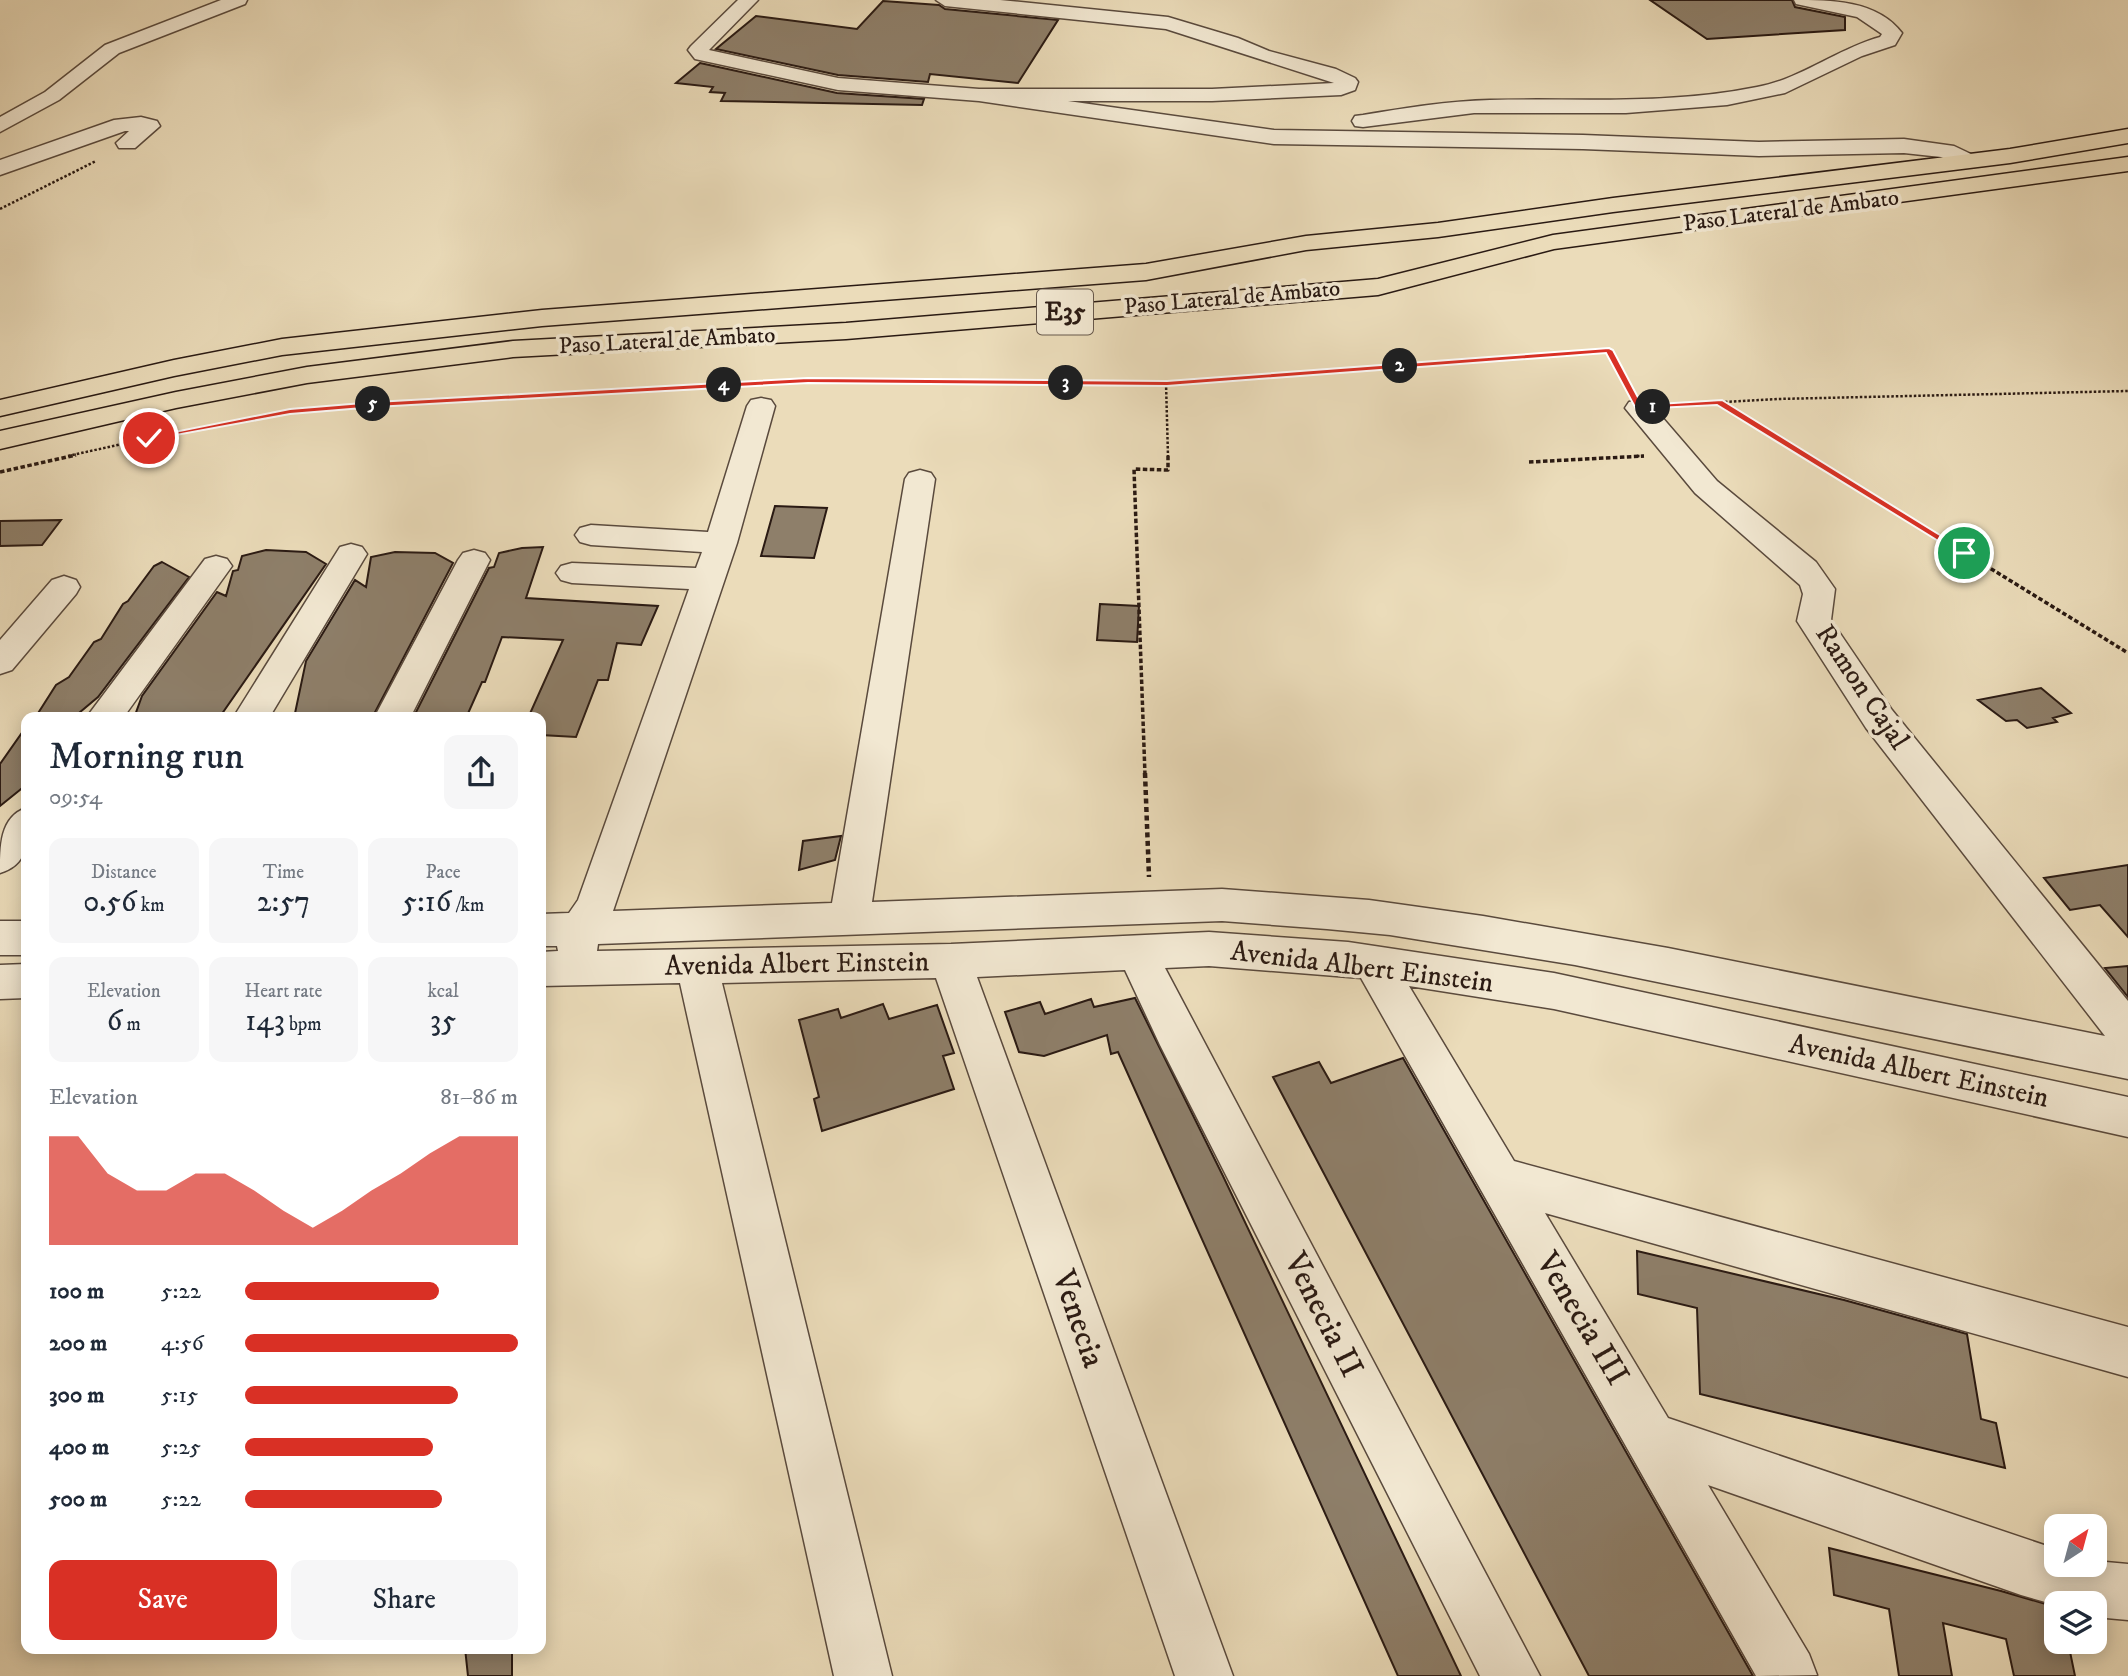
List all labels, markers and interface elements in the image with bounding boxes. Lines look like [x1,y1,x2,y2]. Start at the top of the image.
street label: Paso Lateral de Ambato [1681,183,1901,239]
street label: Paso Lateral de Ambato [1123,274,1341,322]
road number: E35 [1037,290,1093,334]
street label: Paso Lateral de Ambato [558,321,776,361]
pin: 2 [1382,348,1418,384]
text: 2 [1395,354,1404,377]
pin: 3 [1048,366,1084,400]
pin: 4 [706,368,742,402]
text: 3 [1062,371,1069,394]
text: 4 [718,373,729,396]
pin: 5 [356,386,390,422]
pin: 1 [1636,390,1670,424]
text: 5 [368,392,377,415]
text: 1 [1649,395,1656,418]
pin [119,408,179,468]
icon: check [130,419,168,457]
pin [1934,523,1994,583]
icon: arrive [1945,534,1983,572]
street label: Ramon Cajal [1807,618,1917,757]
text: Morning run [49,733,244,781]
button: share [444,735,518,809]
text: 09:54 [49,783,102,812]
text: Distance [91,861,157,884]
text: Time [263,861,304,884]
text: Pace [426,861,461,884]
text: 0.56 [83,884,137,921]
text: 2:57 [257,884,310,921]
text: 5:16 [402,884,451,921]
text: km [137,894,164,917]
text: /km [451,894,484,917]
street label: Avenida Albert Einstein [1229,934,1496,1001]
street label: Avenida Albert Einstein [664,944,930,984]
text: Elevation [87,980,161,1003]
text: Heart rate [245,980,322,1003]
text: kcal [428,980,459,1003]
text: 6 [107,1003,122,1040]
text: 143 [245,1003,285,1040]
text: 35 [430,1003,456,1040]
text: m [122,1013,141,1036]
text: bpm [285,1013,322,1036]
street label: Avenida Albert Einstein [1786,1026,2052,1116]
text: Elevation [49,1083,138,1112]
text: 81–86 m [440,1083,518,1112]
street label: Venecia III [1526,1244,1638,1393]
street label: Venecia II [1274,1245,1372,1384]
street label: Venecia [1042,1264,1114,1373]
text: 100 m [49,1277,104,1306]
text: 5:22 [161,1277,201,1306]
text: 200 m [49,1329,107,1358]
text: 4:56 [161,1329,204,1358]
text: 300 m [49,1381,105,1410]
text: 5:15 [161,1381,198,1410]
text: 400 m [49,1433,109,1462]
text: 5:25 [161,1433,201,1462]
text: 500 m [49,1485,107,1514]
text: 5:22 [161,1485,201,1514]
north arrow [2044,1514,2107,1577]
map controls [2044,1514,2107,1654]
button: Save [49,1560,277,1640]
button: Share [291,1560,518,1640]
button: layers [2044,1591,2107,1654]

